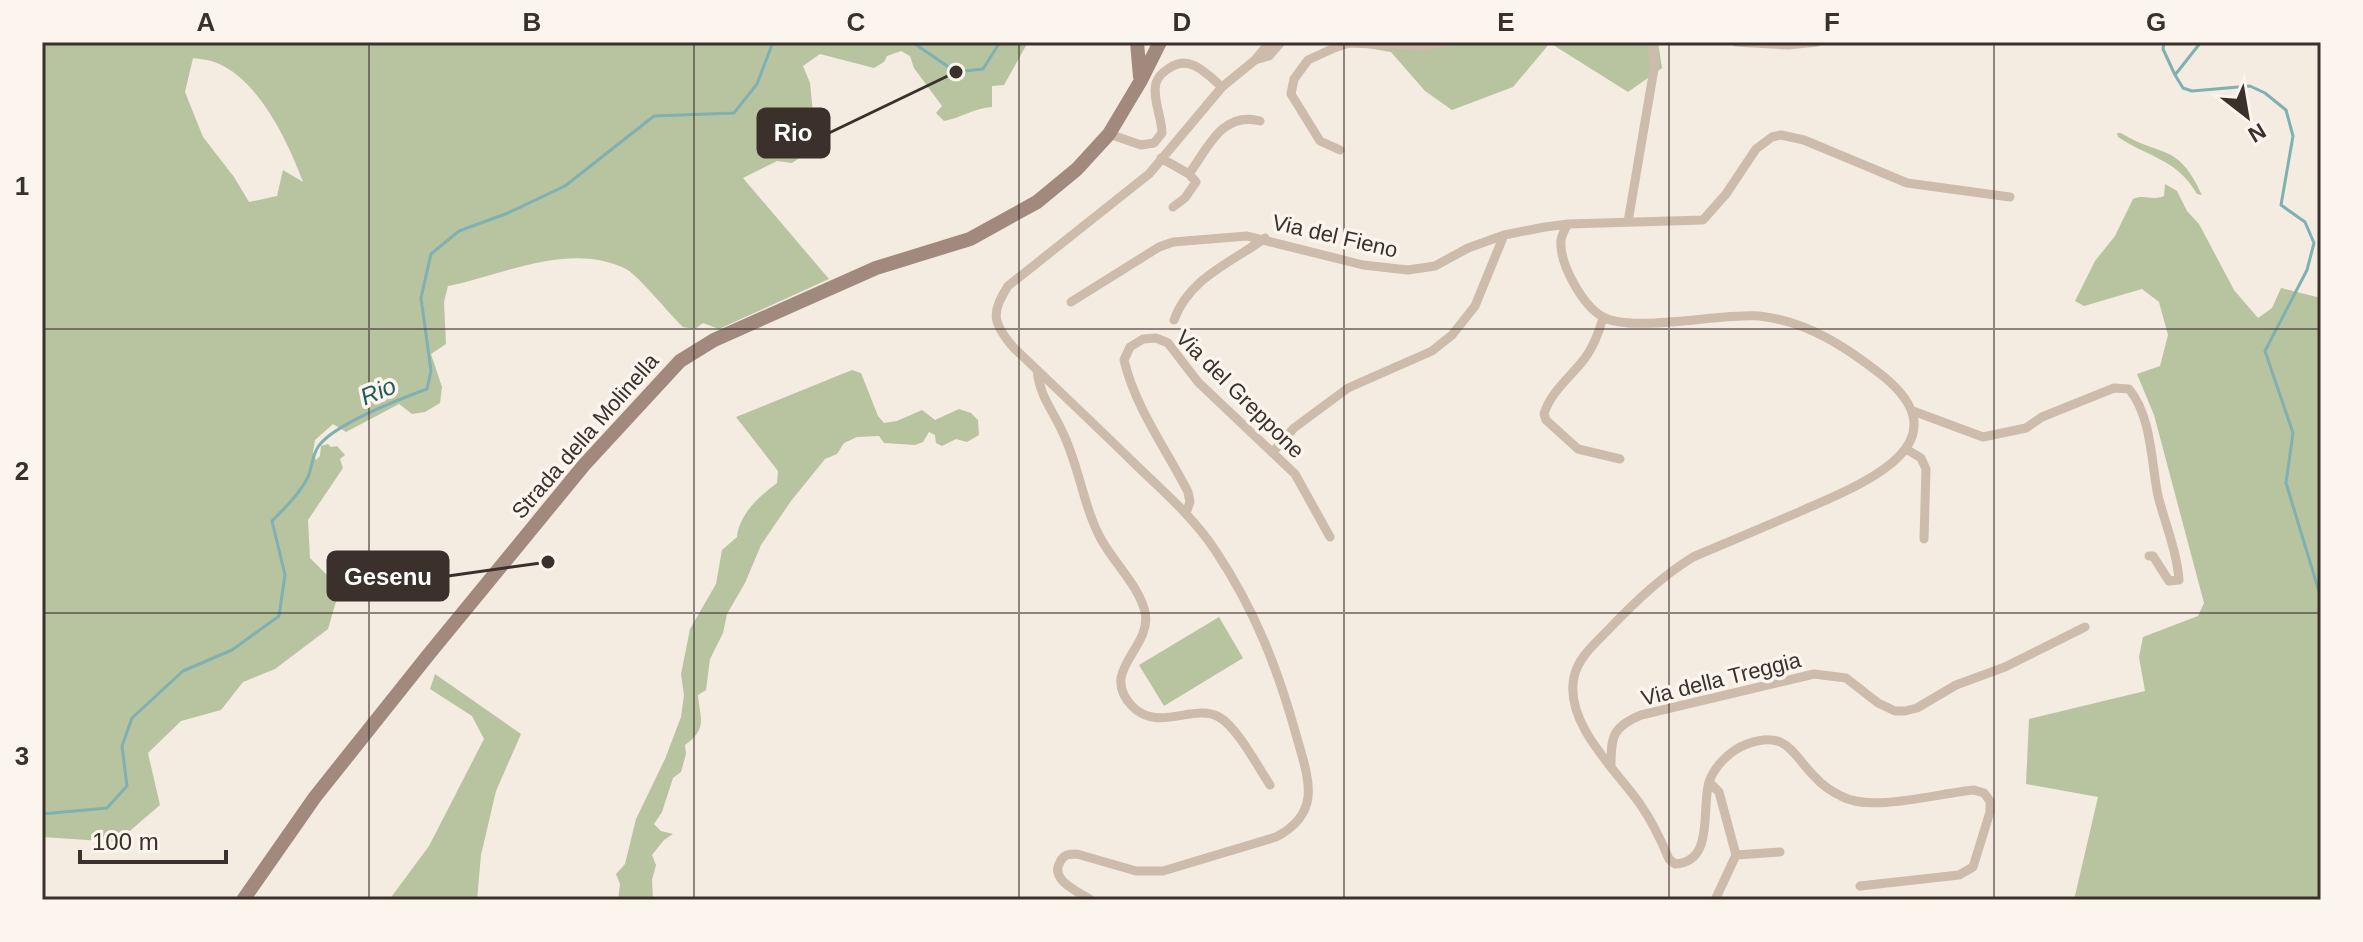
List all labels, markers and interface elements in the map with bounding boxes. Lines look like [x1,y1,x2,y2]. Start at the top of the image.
text: A [197,7,216,37]
text: B [523,7,541,37]
text: C [847,7,866,37]
text: D [1173,7,1191,37]
text: E [1497,7,1515,37]
text: F [1824,7,1840,37]
text: G [2146,7,2166,37]
north arrow [2207,76,2287,156]
callout: Rio [758,109,829,157]
text: N [2244,118,2270,148]
text: Rio [774,119,812,146]
text: 1 [15,171,29,201]
street label: Via del Fieno [1270,209,1400,263]
street label: Via del Greppone [1171,325,1309,463]
street label: Strada della Molinella [507,348,664,524]
water label: Rio [356,372,400,410]
text: 2 [15,456,29,486]
callout: Gesenu [328,552,448,600]
text: Gesenu [344,563,432,590]
street label: Via della Treggia [1639,647,1804,711]
text: 3 [15,741,29,771]
scale bar [80,814,226,864]
text: 100 m [92,828,159,855]

